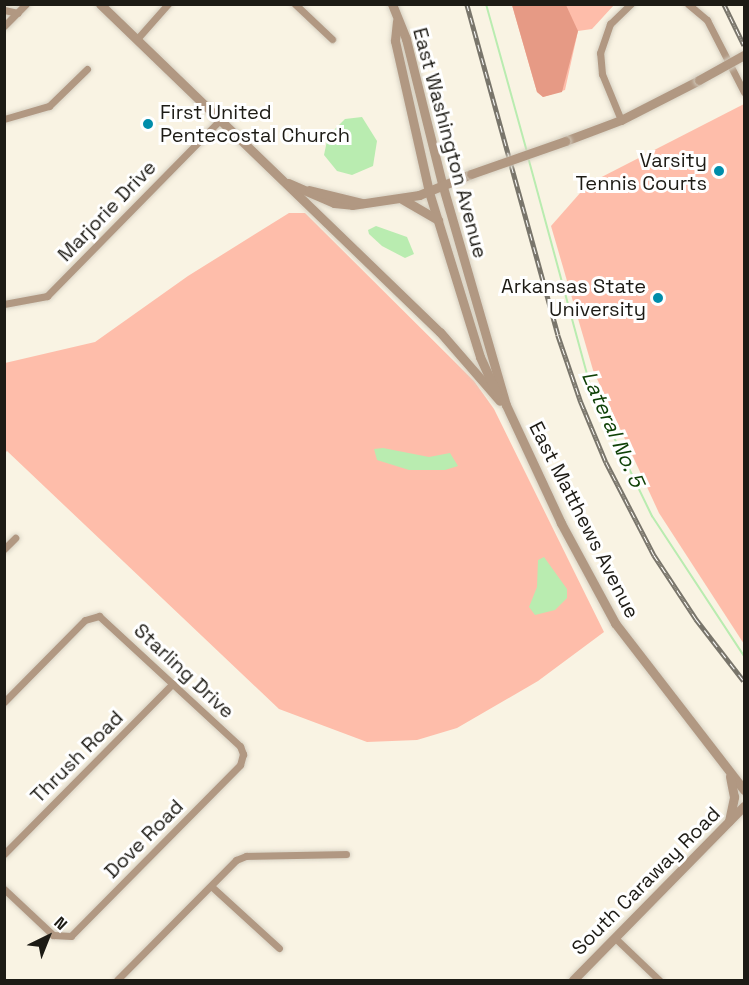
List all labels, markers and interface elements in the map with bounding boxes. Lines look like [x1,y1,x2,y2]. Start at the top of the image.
street label: East Washington Avenue [408,25,492,261]
place label: First United Pentecostal Church [160,100,350,147]
marker: First United Pentecostal Church [141,117,155,131]
place label: Varsity Tennis Courts [576,148,707,195]
street label: Marjorie Drive [53,156,161,266]
marker: Varsity Tennis Courts [712,164,726,178]
place label: Arkansas State University [501,274,646,321]
marker: Arkansas State University [651,291,665,305]
water label: Lateral No. 5 [576,367,650,491]
street label: East Matthews Avenue [524,417,644,623]
street label: Starling Drive [129,618,239,724]
street label: Thrush Road [26,706,128,808]
street label: Dove Road [100,795,188,883]
street label: South Caraway Road [567,802,725,960]
north arrow [18,907,78,967]
text: N [50,912,72,935]

